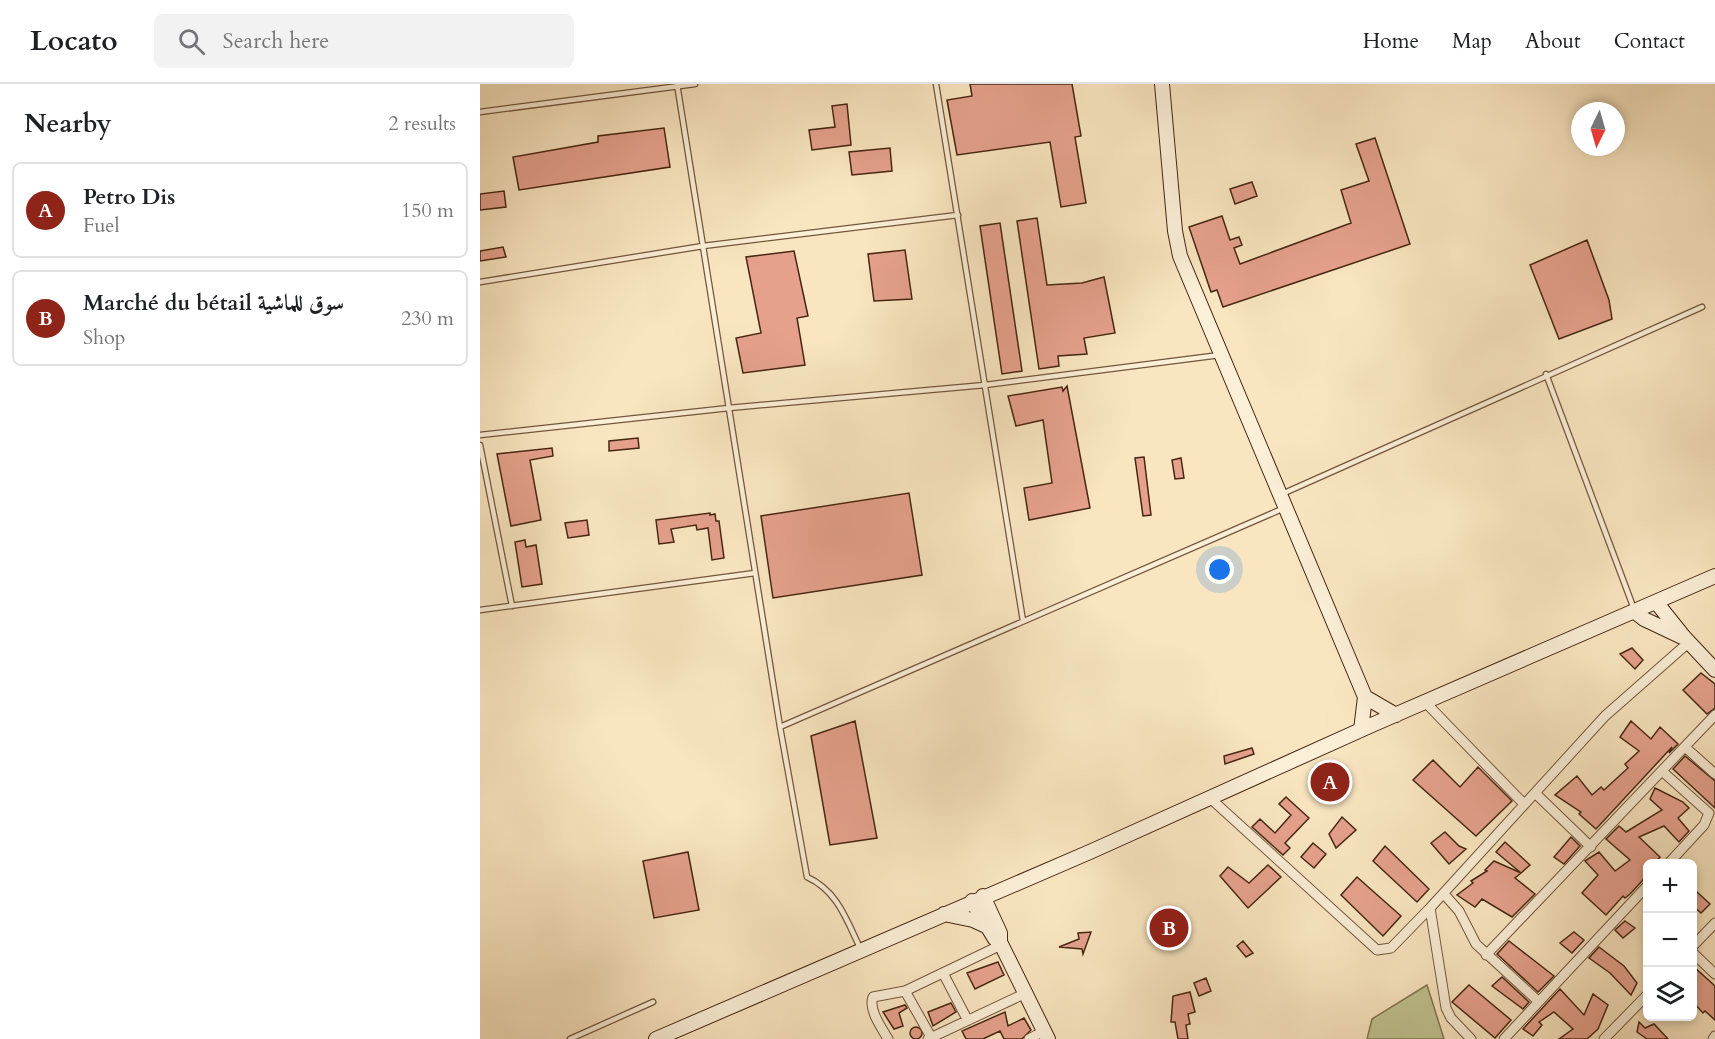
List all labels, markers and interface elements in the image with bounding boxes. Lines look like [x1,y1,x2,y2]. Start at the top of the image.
search box [154,14,574,68]
text: Locato [30,22,118,60]
icon: search [175,25,208,58]
text: Search here [223,26,329,56]
text: Home [1363,27,1419,56]
text: Map [1452,27,1492,56]
text: About [1525,27,1581,56]
text: Contact [1614,27,1685,56]
north arrow [1571,102,1625,156]
text: Nearby [24,106,112,141]
text: 2 results [388,110,456,137]
text: Petro Dis [83,182,175,212]
text: A [38,197,53,224]
text: 150 m [401,197,454,224]
text: Fuel [83,212,120,239]
text: Marché du bétail سوق للماشية [83,288,344,318]
text: B [38,305,53,332]
text: 230 m [401,305,454,332]
text: Shop [83,324,125,351]
your location [1205,555,1234,584]
pin: A [1310,760,1350,804]
map controls [1643,859,1697,1021]
button: + [1643,859,1697,913]
pin: B [1150,906,1188,950]
button: − [1643,913,1697,967]
button: layers [1643,967,1697,1021]

